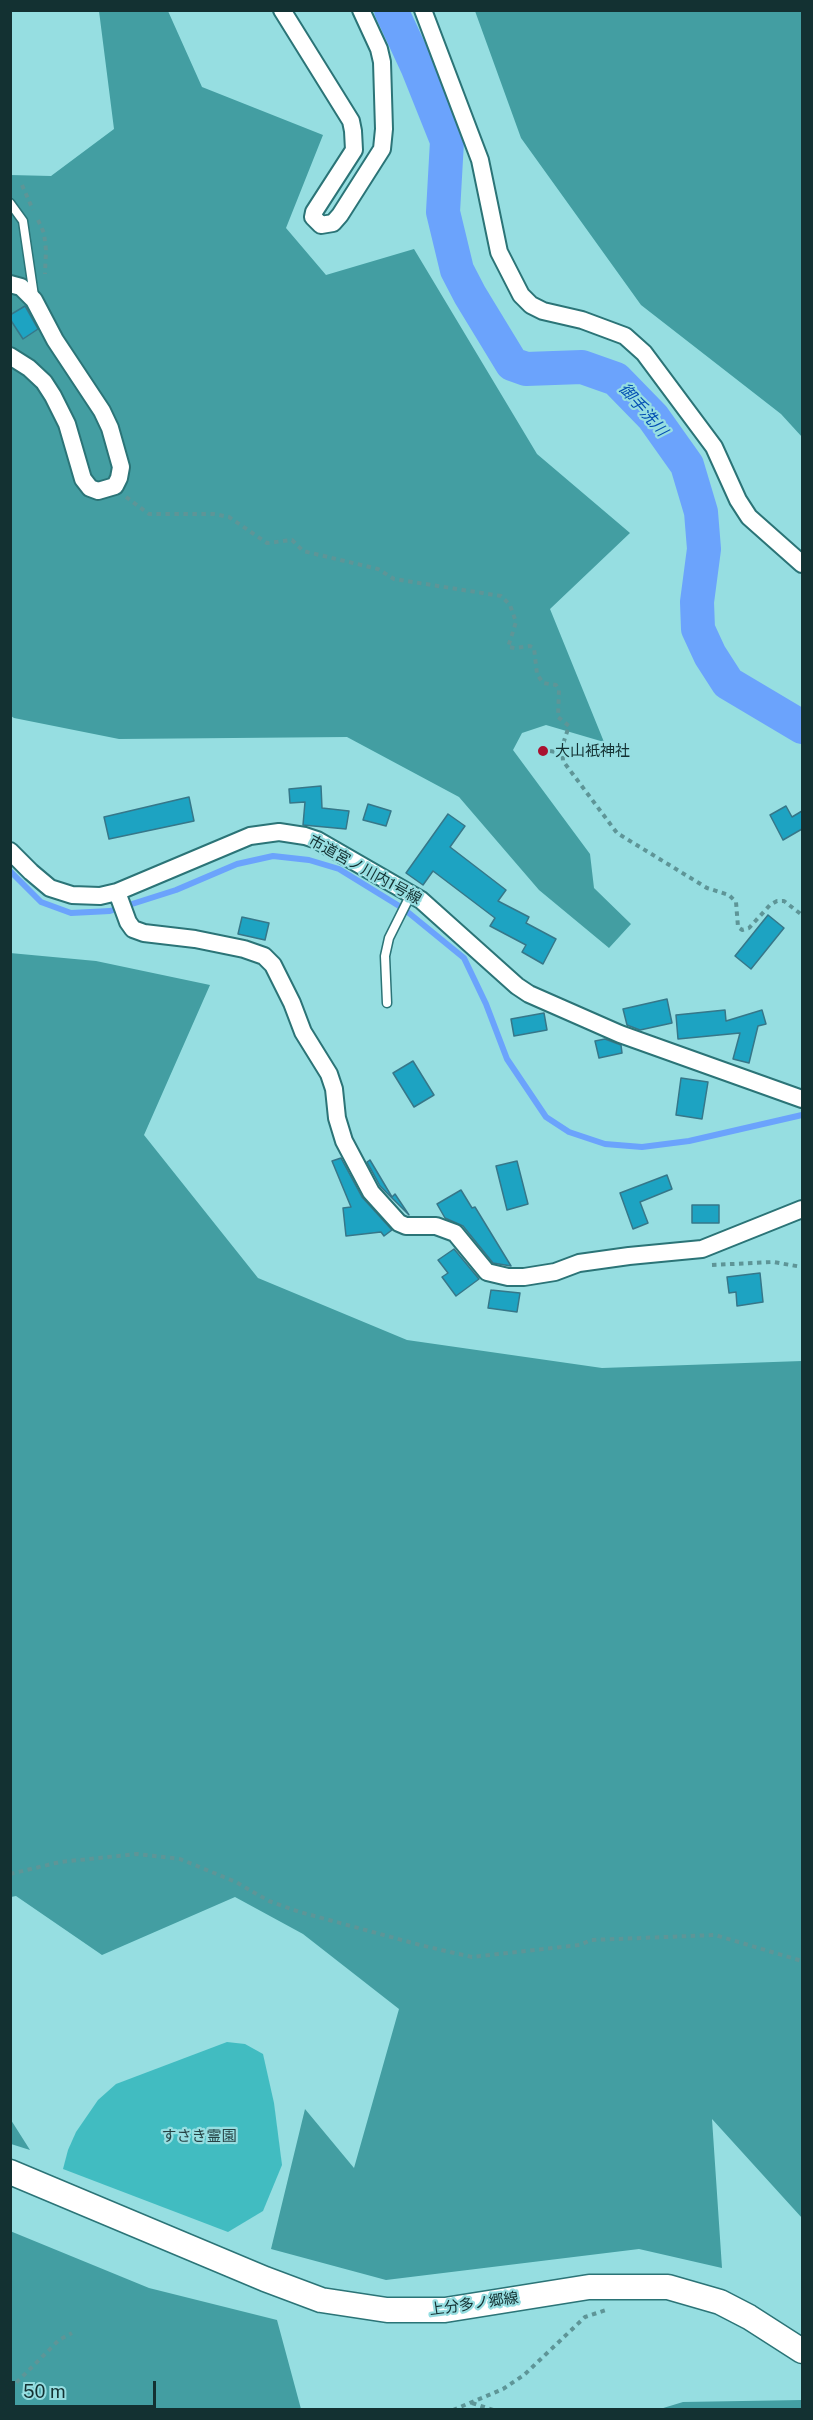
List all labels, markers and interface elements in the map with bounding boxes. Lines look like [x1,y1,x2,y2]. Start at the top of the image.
water label: 御手洗川 [615,380,671,440]
place label: 大山衹神社 [555,742,630,760]
marker: 大山衹神社 [536,744,550,758]
street label: 市道宮ノ川内1号線 [305,832,425,908]
park label: すさき霊園 [162,2127,236,2145]
street label: 上分多ノ郷線 [428,2289,520,2319]
scale bar [15,2369,159,2407]
text: 50 m [23,2381,66,2402]

